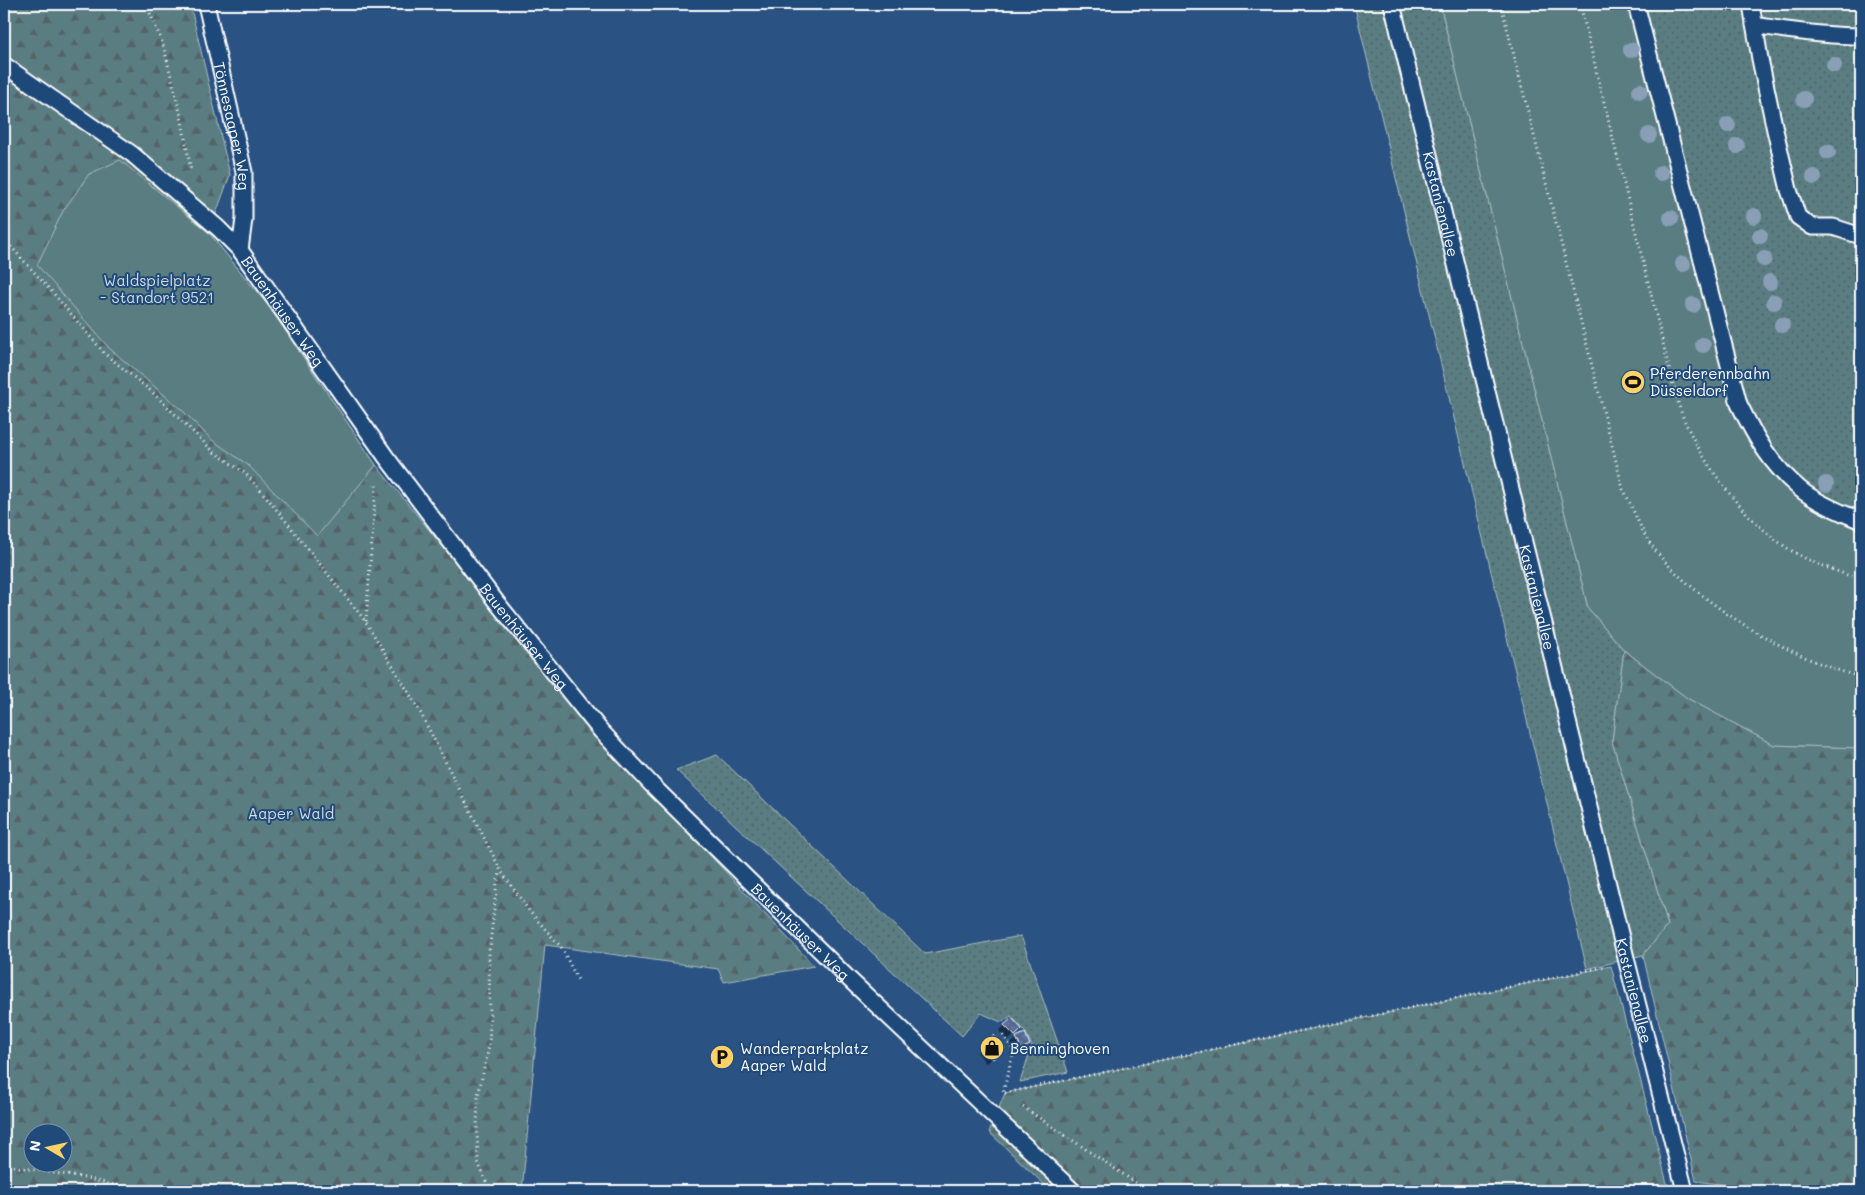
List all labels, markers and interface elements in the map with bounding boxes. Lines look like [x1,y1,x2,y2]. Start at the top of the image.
street label: Tönnesaaper Weg [209,60,254,191]
street label: Kastanienallee [1419,149,1464,259]
street label: Bauenhäuser Weg [237,252,329,370]
park label: Waldspielplatz - Standort 9521 [100,270,214,307]
place label: Pferderennbahn Düsseldorf [1650,363,1770,400]
sports icon: Pferderennbahn Düsseldorf [1620,369,1646,395]
street label: Kastanienallee [1515,543,1560,652]
street label: Bauenhäuser Weg [476,579,573,693]
park label: Aaper Wald [248,803,334,823]
street label: Bauenhäuser Weg [747,878,854,985]
street label: Kastanienallee [1612,936,1657,1045]
shop icon: Benninghoven [979,1035,1005,1061]
place label: Wanderparkplatz Aaper Wald [740,1038,869,1075]
place label: Benninghoven [1010,1038,1110,1058]
parking icon: Wanderparkplatz Aaper Wald [709,1044,735,1070]
north arrow [22,1122,72,1172]
text: N [24,1139,45,1153]

